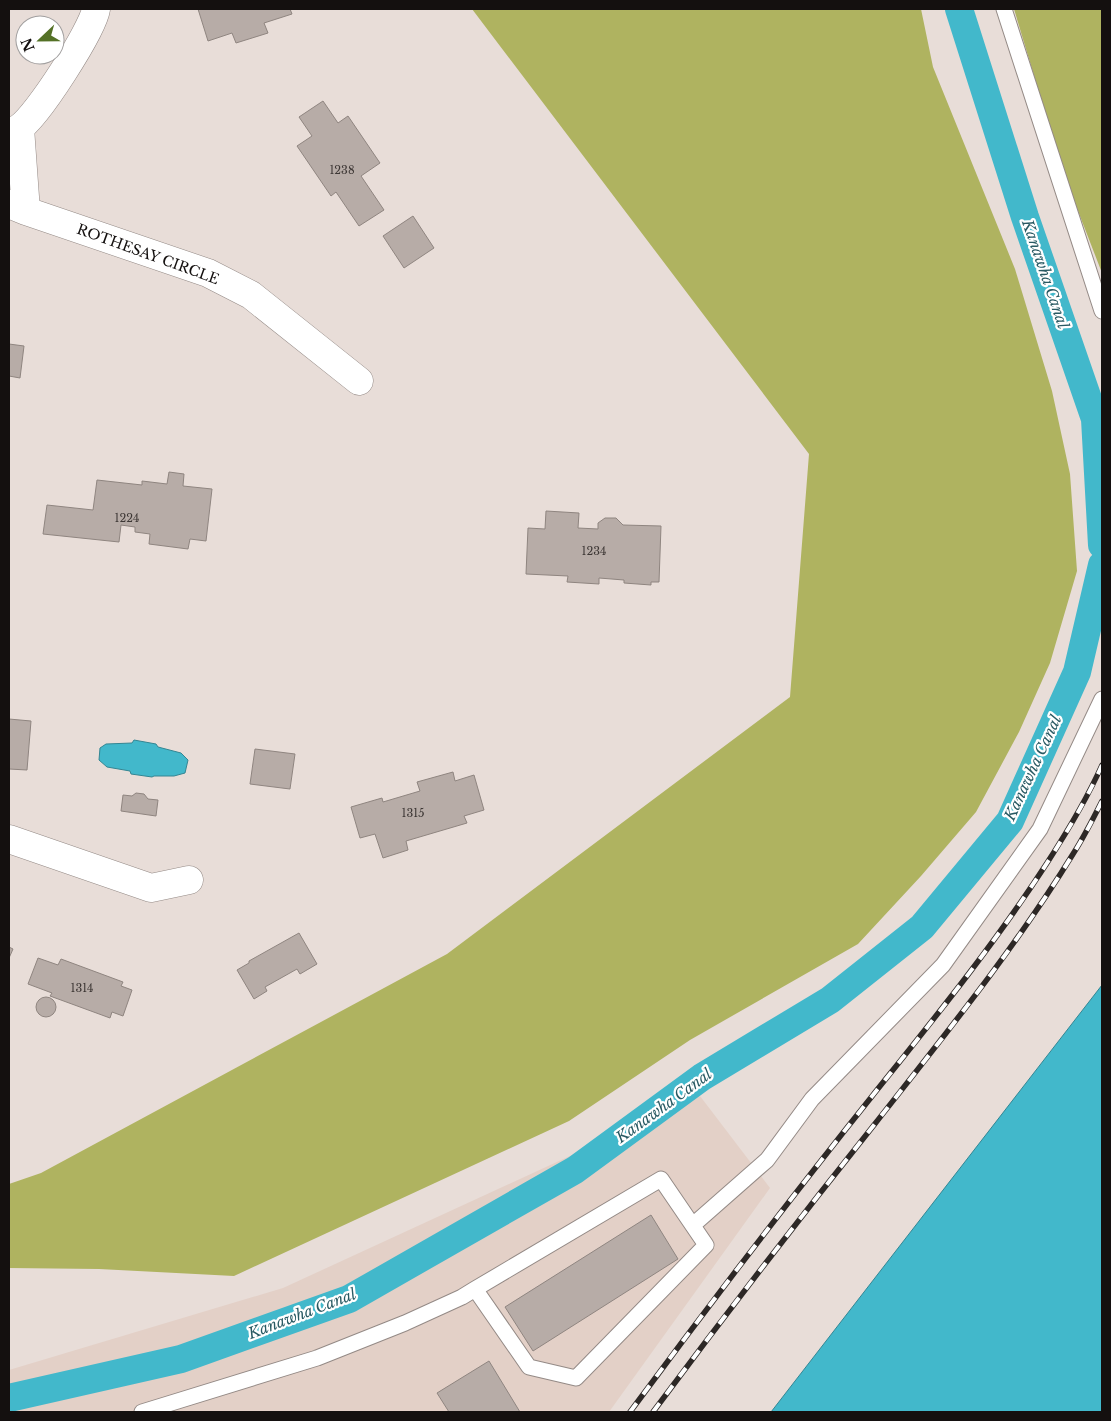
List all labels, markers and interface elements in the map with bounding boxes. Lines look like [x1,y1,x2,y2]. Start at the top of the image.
north arrow [15,15,65,65]
text: N [17,35,39,54]
house number: 1238 [329,163,355,177]
water label: Kanawha Canal [1018,216,1073,331]
street label: ROTHESAY CIRCLE [74,220,222,288]
house number: 1224 [115,511,139,525]
house number: 1234 [582,544,606,558]
water label: Kanawha Canal [999,712,1065,824]
house number: 1315 [402,806,424,820]
house number: 1314 [70,981,94,995]
water label: Kanawha Canal [611,1064,716,1147]
water label: Kanawha Canal [244,1284,359,1343]

